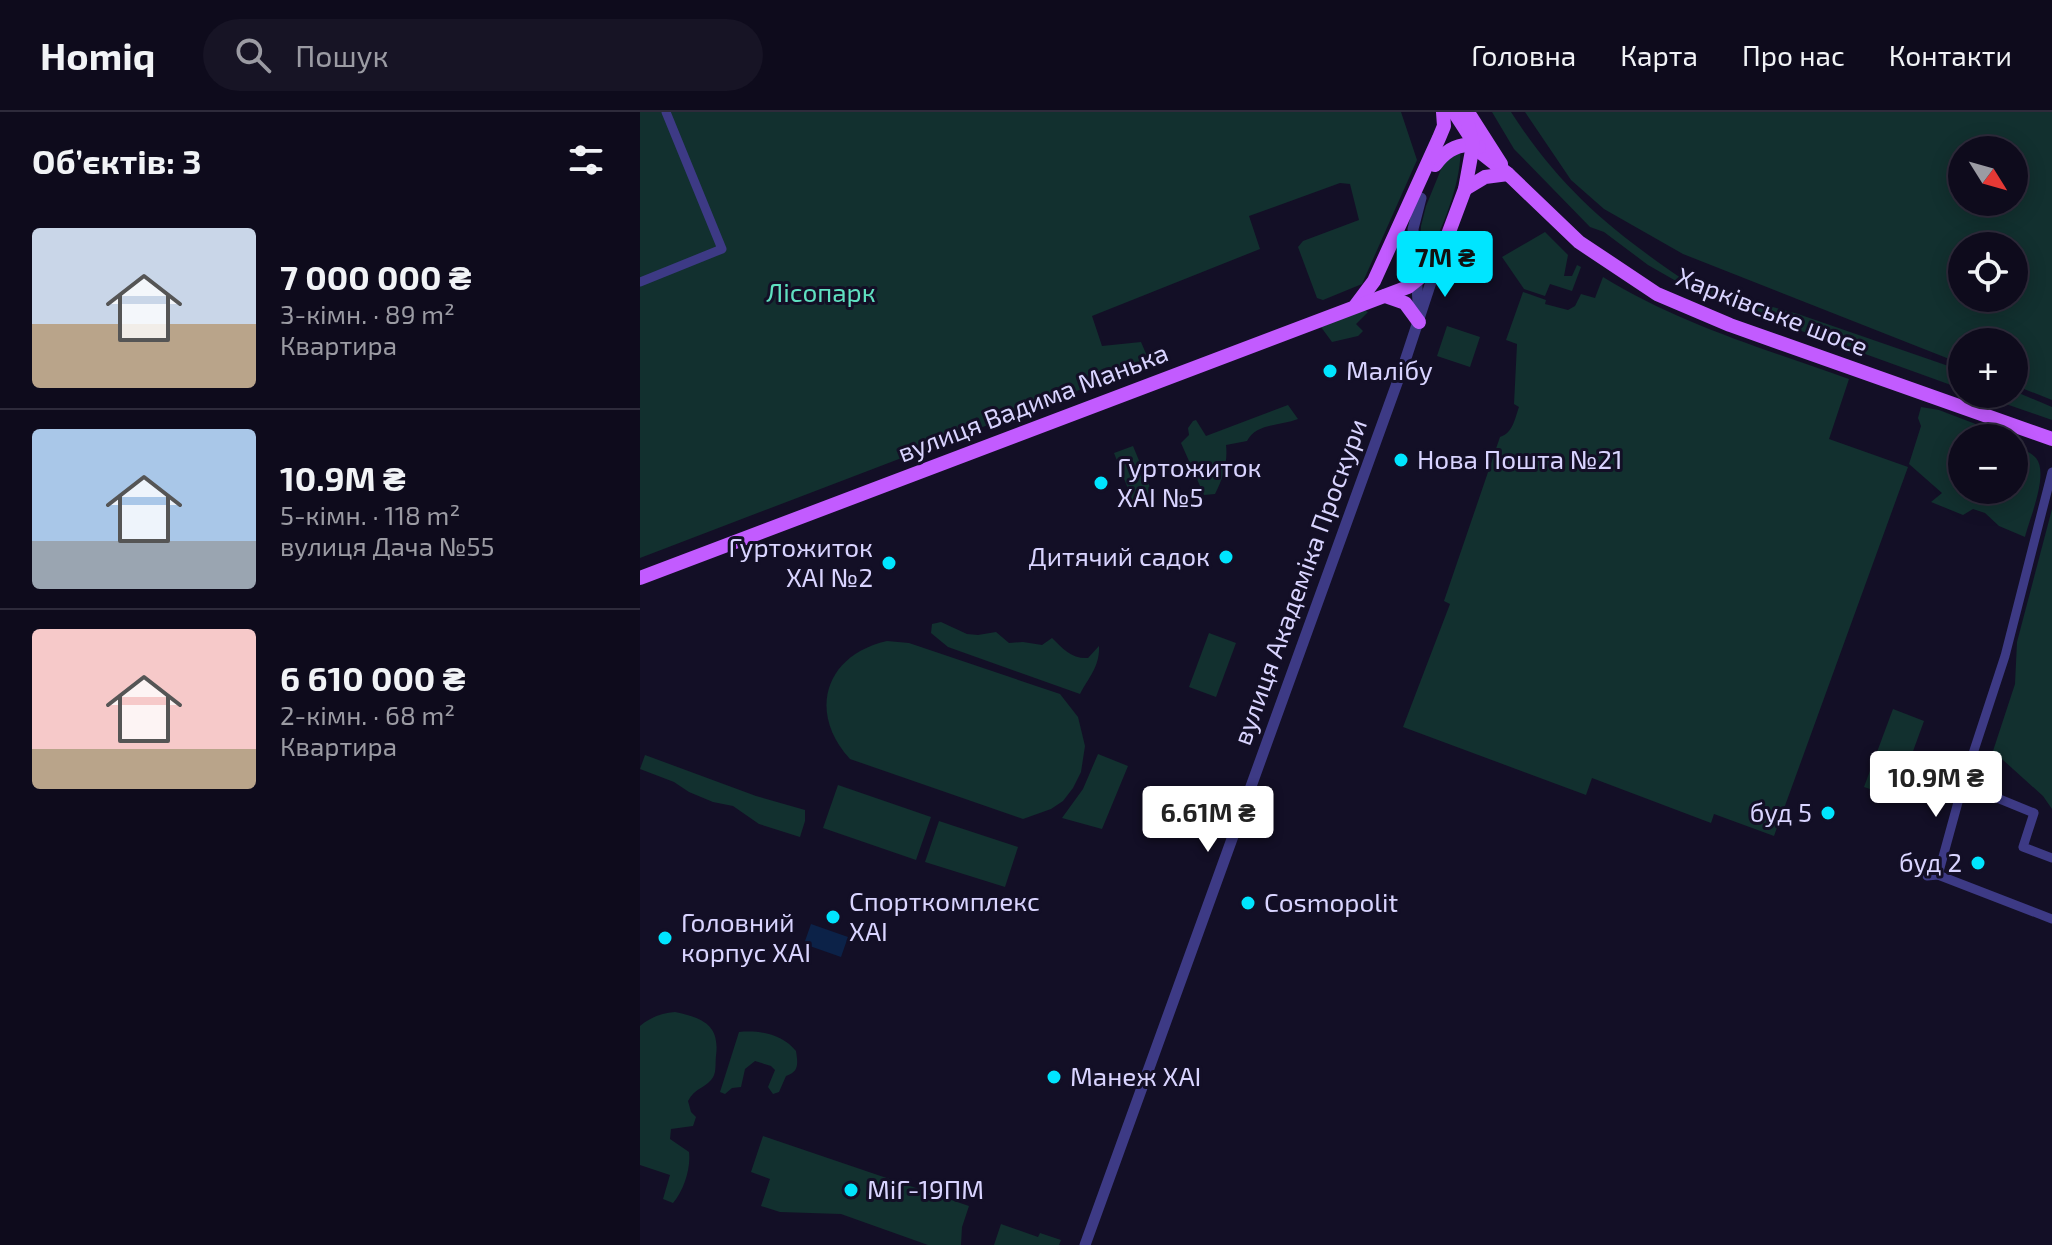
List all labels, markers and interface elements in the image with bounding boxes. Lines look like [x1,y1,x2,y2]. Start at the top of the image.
search box [203,19,763,91]
text: Homiq [40,32,155,78]
icon: search [231,33,275,77]
text: Пошук [295,37,389,73]
text: Головна [1471,38,1576,72]
text: Карта [1620,38,1698,72]
text: Про нас [1742,38,1845,72]
text: Контакти [1889,38,2012,72]
north arrow [1948,136,2028,216]
map controls [1948,136,2028,504]
icon: filters [564,138,608,182]
text: Об’єктів: 3 [32,140,202,181]
pin: 7M ₴ [1398,231,1492,299]
button: locate [1948,232,2028,312]
text: 7M ₴ [1415,241,1475,272]
text: 7 000 000 ₴ [280,256,471,297]
icon: home [96,260,192,356]
street label: Харківське шосе [1672,260,1873,361]
park label: Лісопарк [766,276,876,307]
text: 3-кімн. · 89 m² [280,298,455,329]
button: + [1948,328,2028,408]
text: Квартира [280,329,397,360]
street label: вулиця Вадима Манька [893,336,1172,468]
place label: Малібу [1346,354,1433,386]
marker: Малібу [1321,362,1339,380]
street label: вулиця Академіка Проскури [1225,414,1373,749]
button: − [1948,424,2028,504]
place label: Нова Пошта №21 [1417,443,1623,474]
place label: Гуртожиток ХАІ №5 [1117,451,1262,512]
marker: Нова Пошта №21 [1392,451,1410,469]
text: 10.9M ₴ [280,457,406,498]
icon: home [96,461,192,557]
marker: Гуртожиток ХАІ №5 [1092,474,1110,492]
text: 5-кімн. · 118 m² [280,499,460,530]
text: вулиця Дача №55 [280,530,494,561]
place label: Гуртожиток ХАІ №2 [728,531,873,592]
place label: Дитячий садок [1029,540,1210,571]
marker: Дитячий садок [1217,548,1235,566]
marker: Гуртожиток ХАІ №2 [880,554,898,572]
text: 6 610 000 ₴ [280,657,465,698]
icon: home [96,661,192,757]
text: 2-кімн. · 68 m² [280,699,455,730]
text: Квартира [280,730,397,761]
pin: 10.9M ₴ [1862,751,2010,819]
text: 10.9M ₴ [1888,761,1984,792]
pin: 6.61M ₴ [1134,786,1282,854]
text: 6.61M ₴ [1160,796,1256,827]
place label: буд 5 [1749,796,1812,828]
marker: буд 5 [1819,804,1837,822]
place label: буд 2 [1899,846,1962,878]
marker: буд 2 [1969,854,1987,872]
place label: Спорткомплекс ХАІ [849,885,1040,946]
place label: Cosmopolit [1264,886,1398,917]
marker: Cosmopolit [1239,894,1257,912]
place label: Головний корпус ХАІ [681,906,811,968]
marker: Спорткомплекс ХАІ [824,908,842,926]
marker: Головний корпус ХАІ [656,929,674,947]
place label: Манеж ХАІ [1070,1060,1201,1091]
marker: Манеж ХАІ [1045,1068,1063,1086]
place label: МіГ-19ПМ [867,1173,984,1204]
marker: МіГ-19ПМ [842,1181,860,1199]

